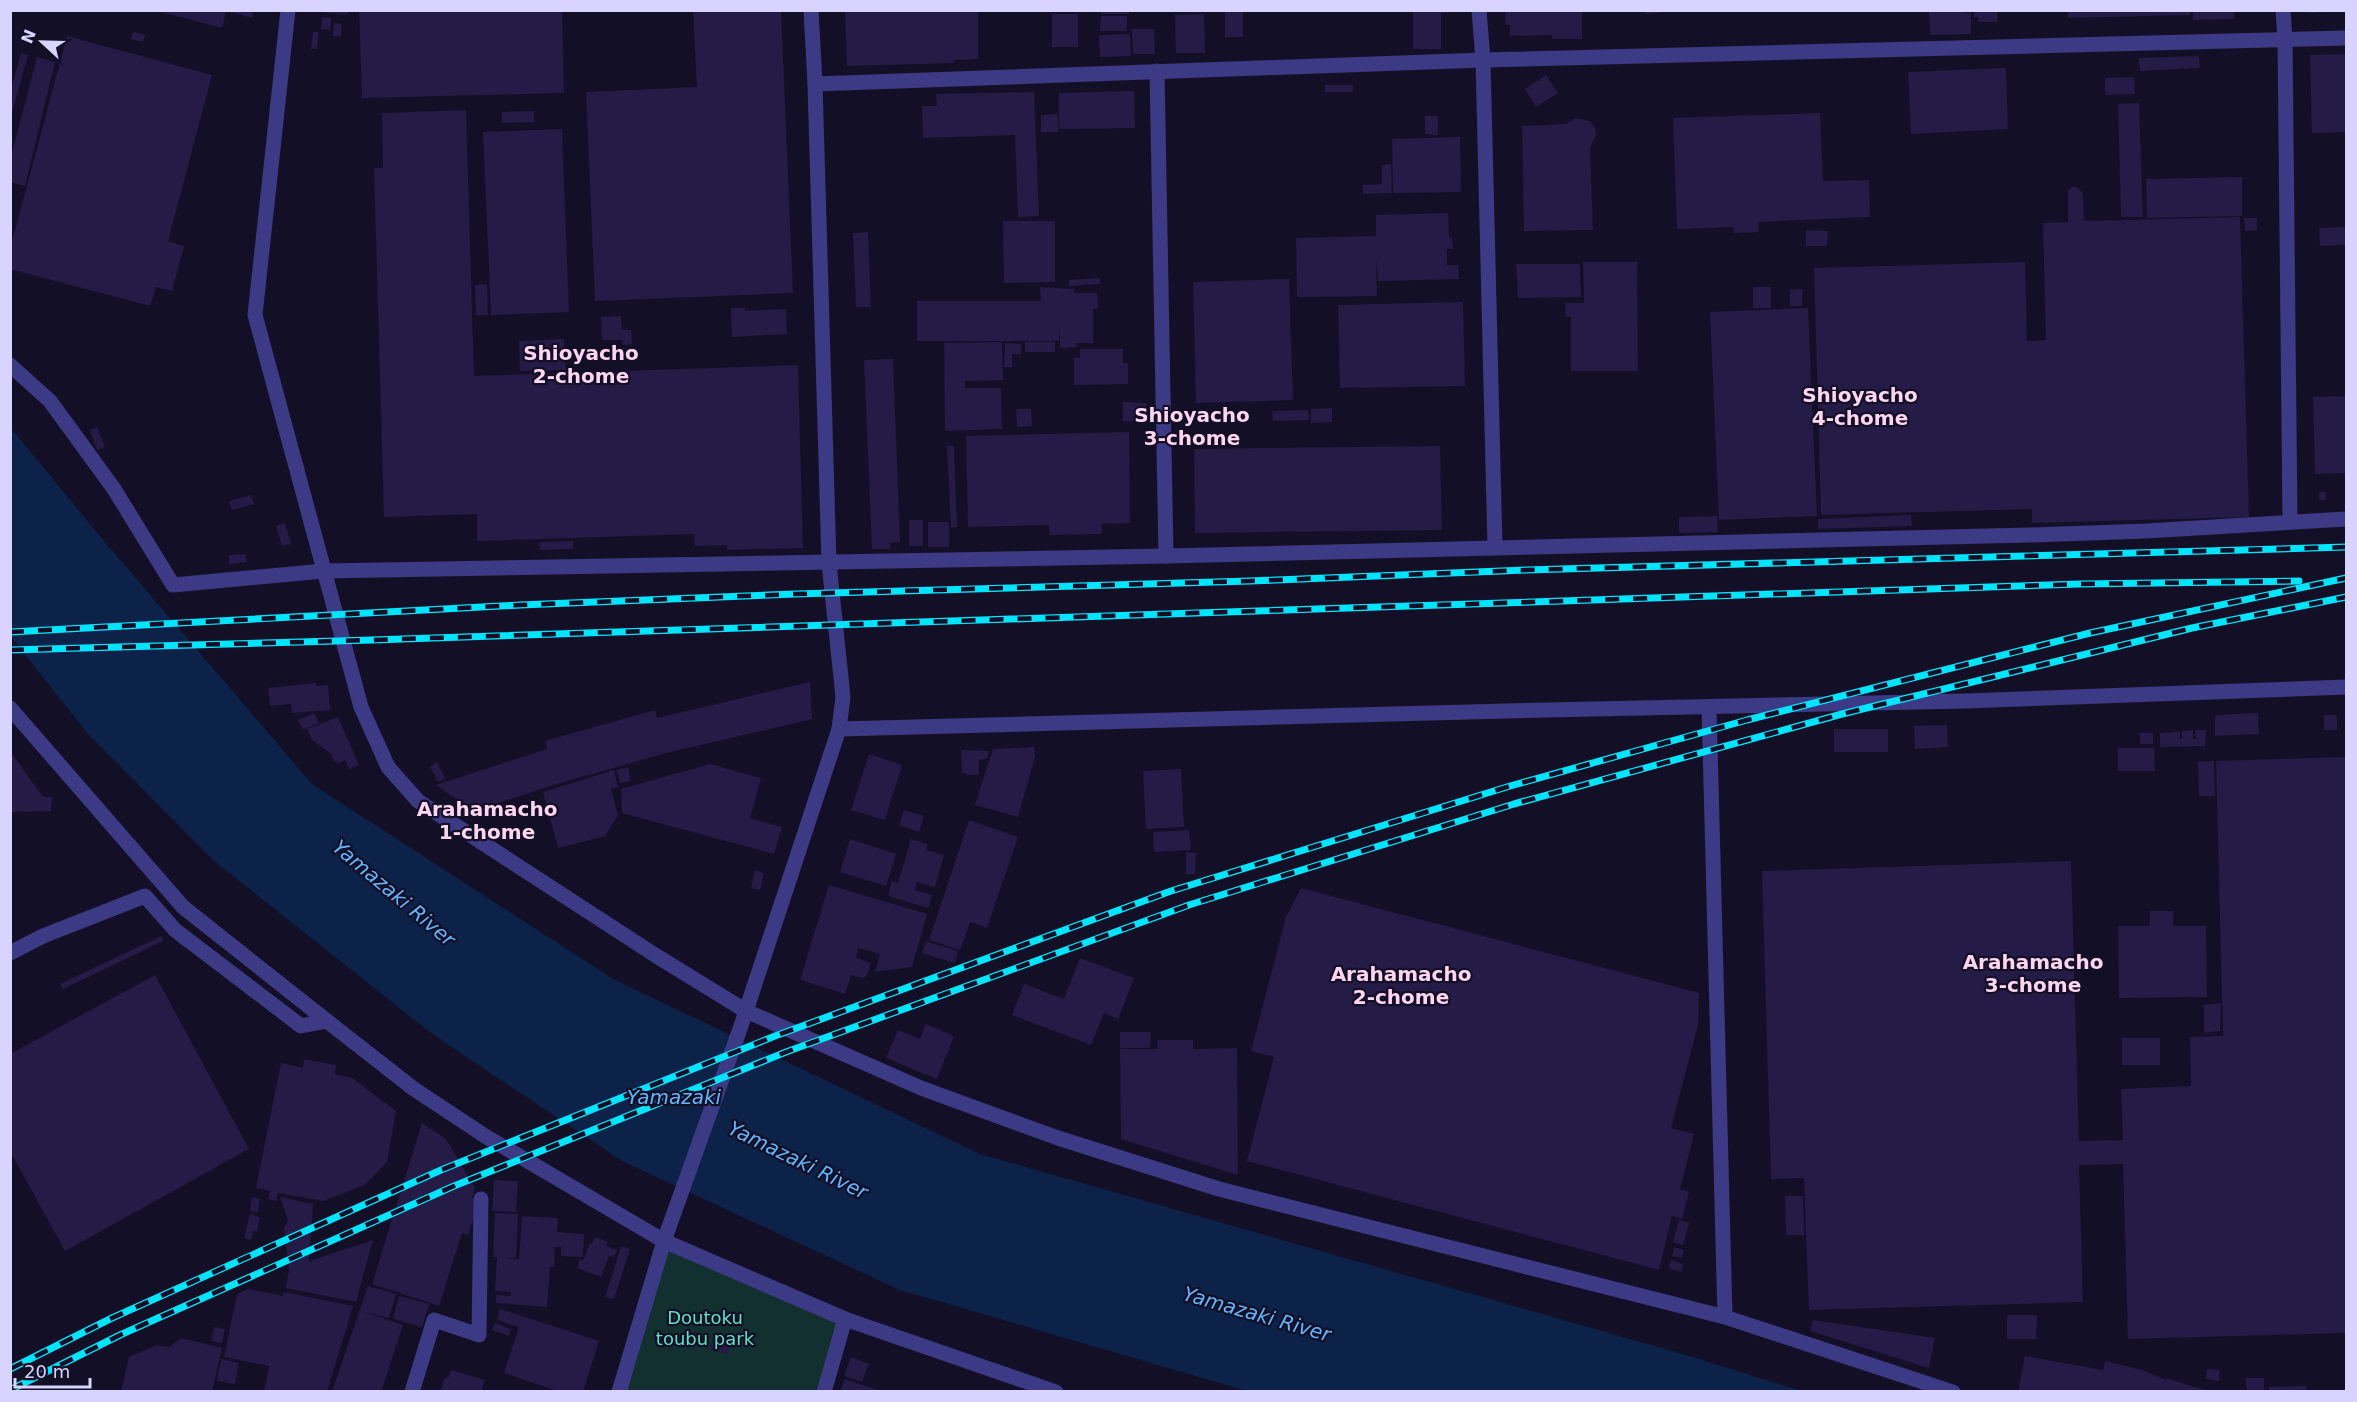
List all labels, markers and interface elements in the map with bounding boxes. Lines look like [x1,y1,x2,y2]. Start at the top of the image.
north arrow [12,12,72,72]
text: N [17,27,40,46]
district label: Shioyacho 2-chome [523,341,639,388]
district label: Shioyacho 4-chome [1802,383,1918,430]
district label: Shioyacho 3-chome [1134,403,1250,450]
district label: Arahamacho 1-chome [417,797,557,844]
water label: Yamazaki River [328,835,461,952]
district label: Arahamacho 3-chome [1963,950,2103,997]
district label: Arahamacho 2-chome [1331,962,1471,1009]
water label: Yamazaki [627,1085,722,1109]
water label: Yamazaki River [724,1116,873,1205]
water label: Yamazaki River [1180,1281,1335,1347]
park label: Doutoku toubu park [656,1307,755,1349]
scale bar [15,1351,90,1389]
text: 20 m [24,1361,70,1382]

